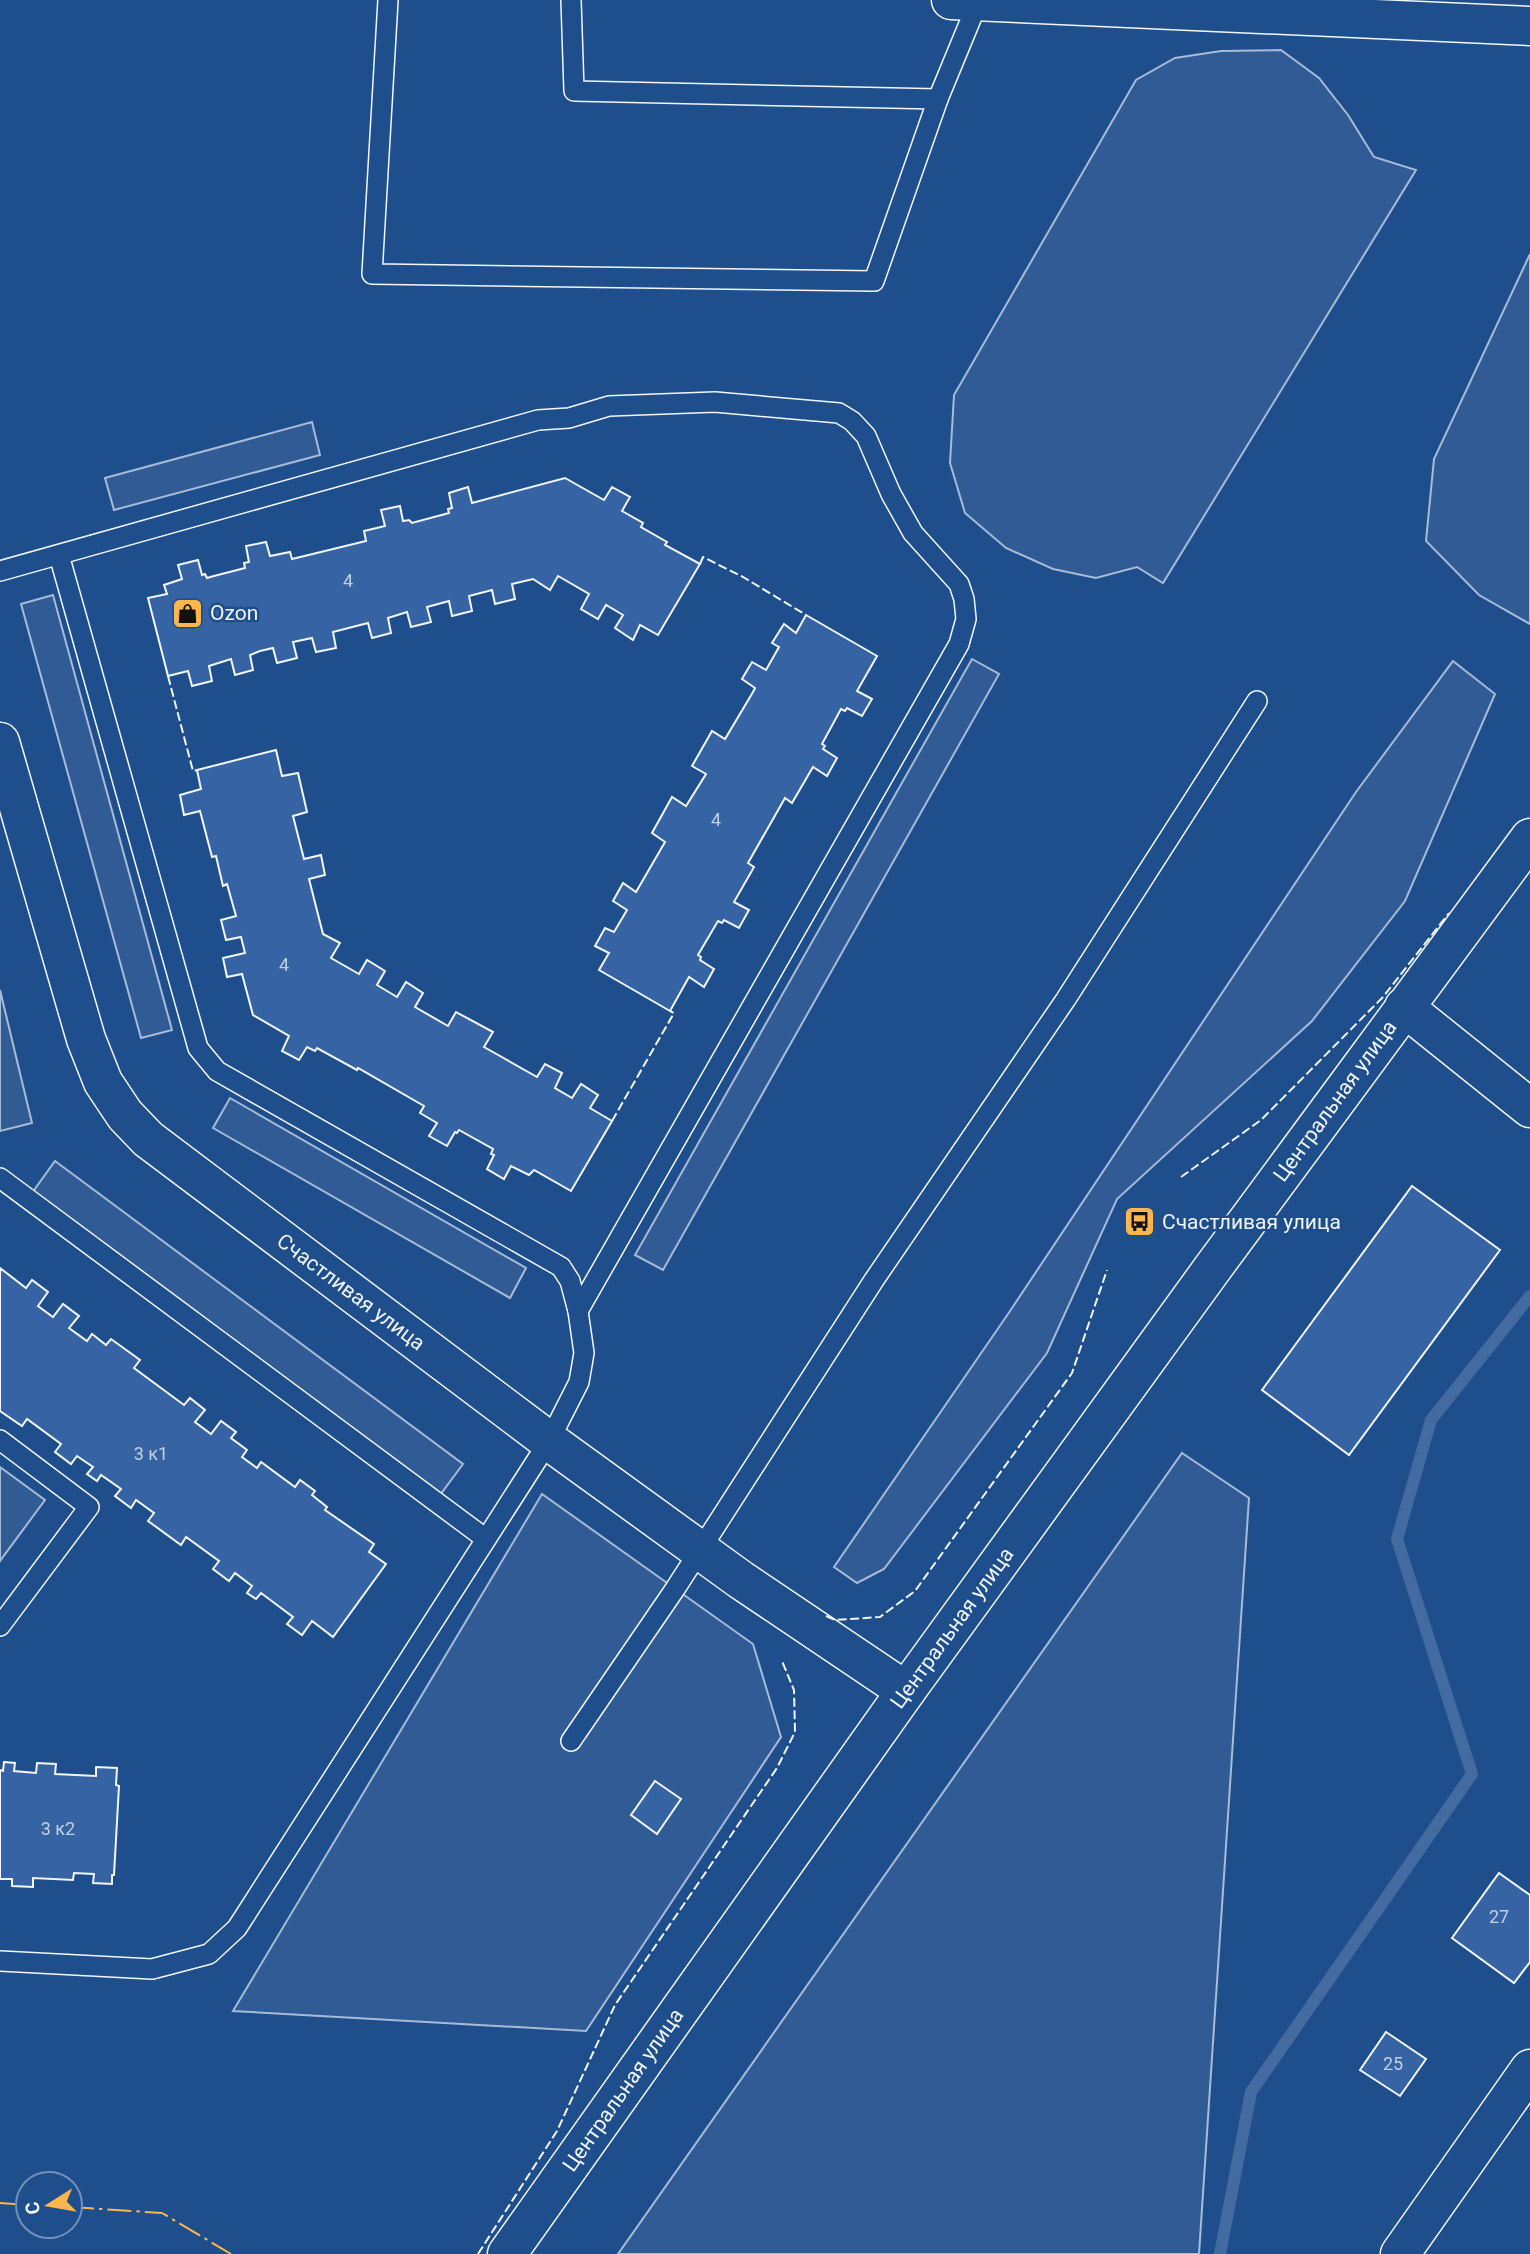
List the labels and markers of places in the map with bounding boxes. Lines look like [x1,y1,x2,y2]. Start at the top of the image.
shop icon: Ozon [170,596,204,630]
place label: Ozon [210,601,258,625]
bus stop icon: Счастливая улица [1122,1205,1156,1239]
place label: Счастливая улица [1162,1210,1341,1234]

